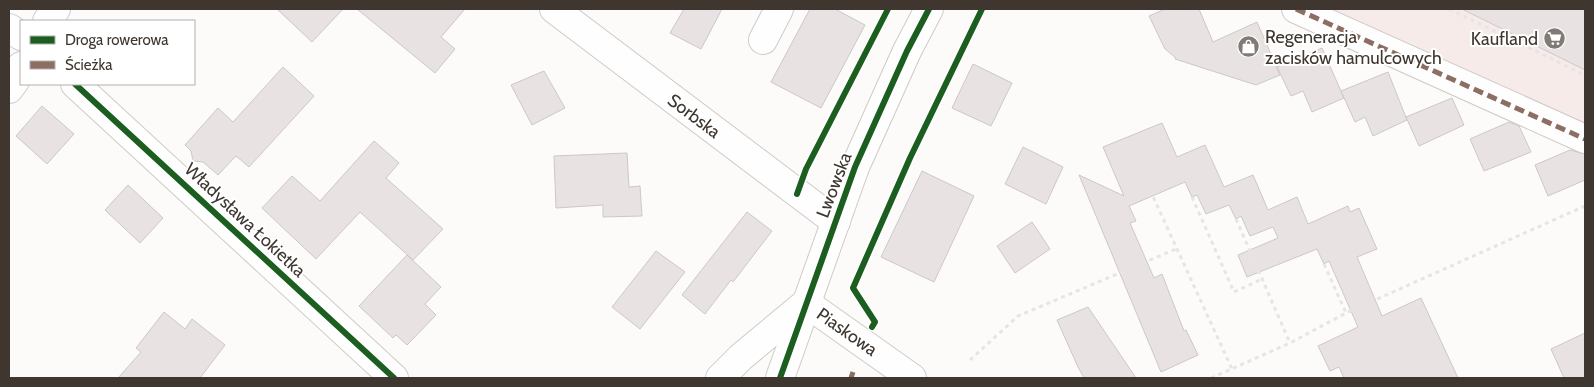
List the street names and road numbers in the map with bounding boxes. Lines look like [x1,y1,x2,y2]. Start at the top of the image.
street label: Sorbska [663,89,725,143]
street label: Lwowska [812,149,857,221]
street label: Władysława Łokietka [180,158,310,282]
street label: Piaskowa [812,303,882,361]

